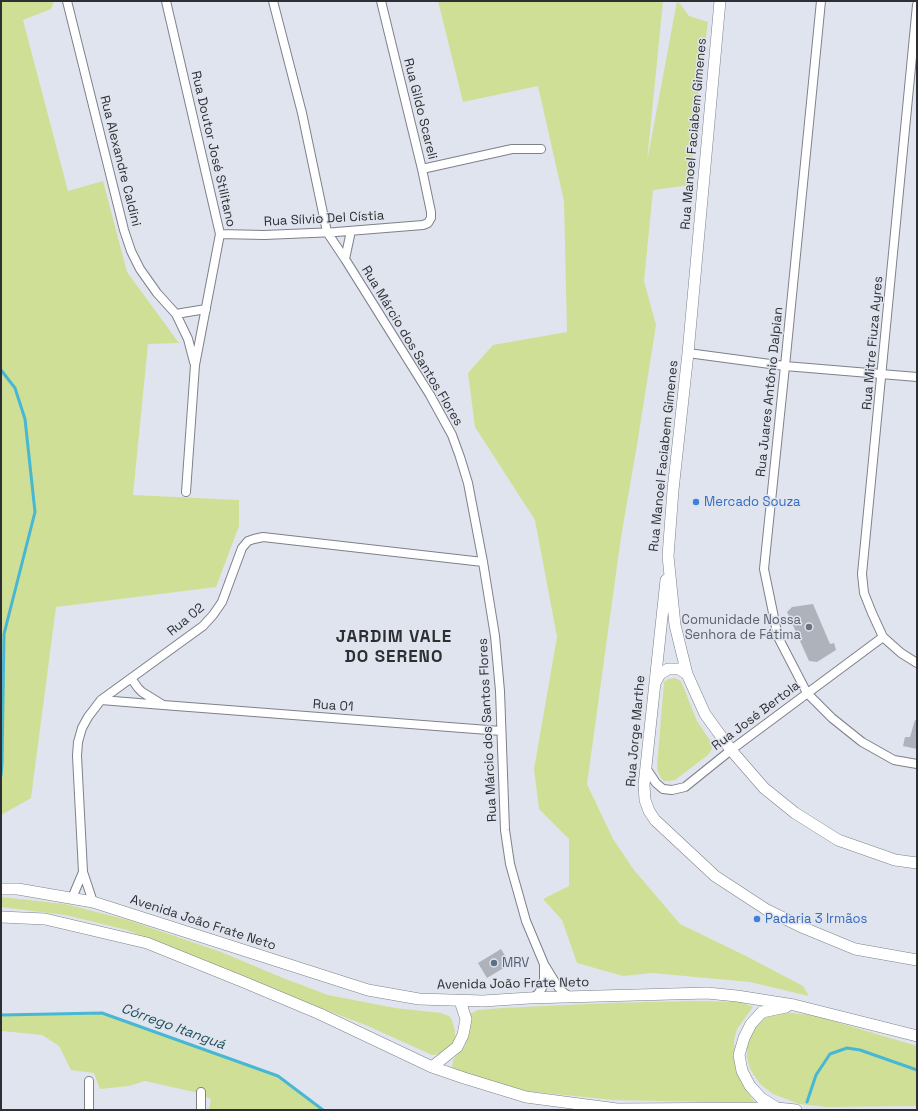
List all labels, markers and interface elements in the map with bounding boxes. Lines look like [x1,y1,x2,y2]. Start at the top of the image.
street label: Rua Manoel Faciabem Gimenes [678,38,710,230]
street label: Rua Gildo Scareli [400,57,440,161]
street label: Rua Doutor José Stilitano [187,69,239,229]
street label: Rua Alexandre Caldini [96,94,144,228]
street label: Rua Sílvio Del Cístia [263,208,385,230]
street label: Rua Márcio dos Santos Flores [358,263,466,429]
street label: Rua Mitre Fiuza Ayres [859,275,887,411]
street label: Rua Juares Antônio Dalpian [753,306,787,478]
street label: Rua Manoel Faciabem Gimenes [646,360,682,552]
place label: Mercado Souza [704,494,801,510]
marker: Mercado Souza [691,497,701,507]
street label: Rua 02 [164,600,208,640]
place label: Comunidade Nossa Senhora de Fátima [682,612,801,643]
marker: Comunidade Nossa Senhora de Fátima [804,622,814,632]
district label: JARDIM VALE DO SERENO [336,627,452,667]
street label: Rua Márcio dos Santos Flores [475,638,501,822]
street label: Rua Jorge Marthe [623,675,649,787]
street label: Rua José Bertola [709,678,803,754]
street label: Rua 01 [312,697,354,715]
street label: Avenida João Frate Neto [128,892,278,954]
place label: Padaria 3 Irmãos [765,911,867,927]
marker: Padaria 3 Irmãos [752,914,762,924]
place label: MRV [502,955,529,971]
marker: MRV [489,958,499,968]
street label: Avenida João Frate Neto [437,975,589,993]
water label: Córrego Itanguá [119,1000,227,1054]

